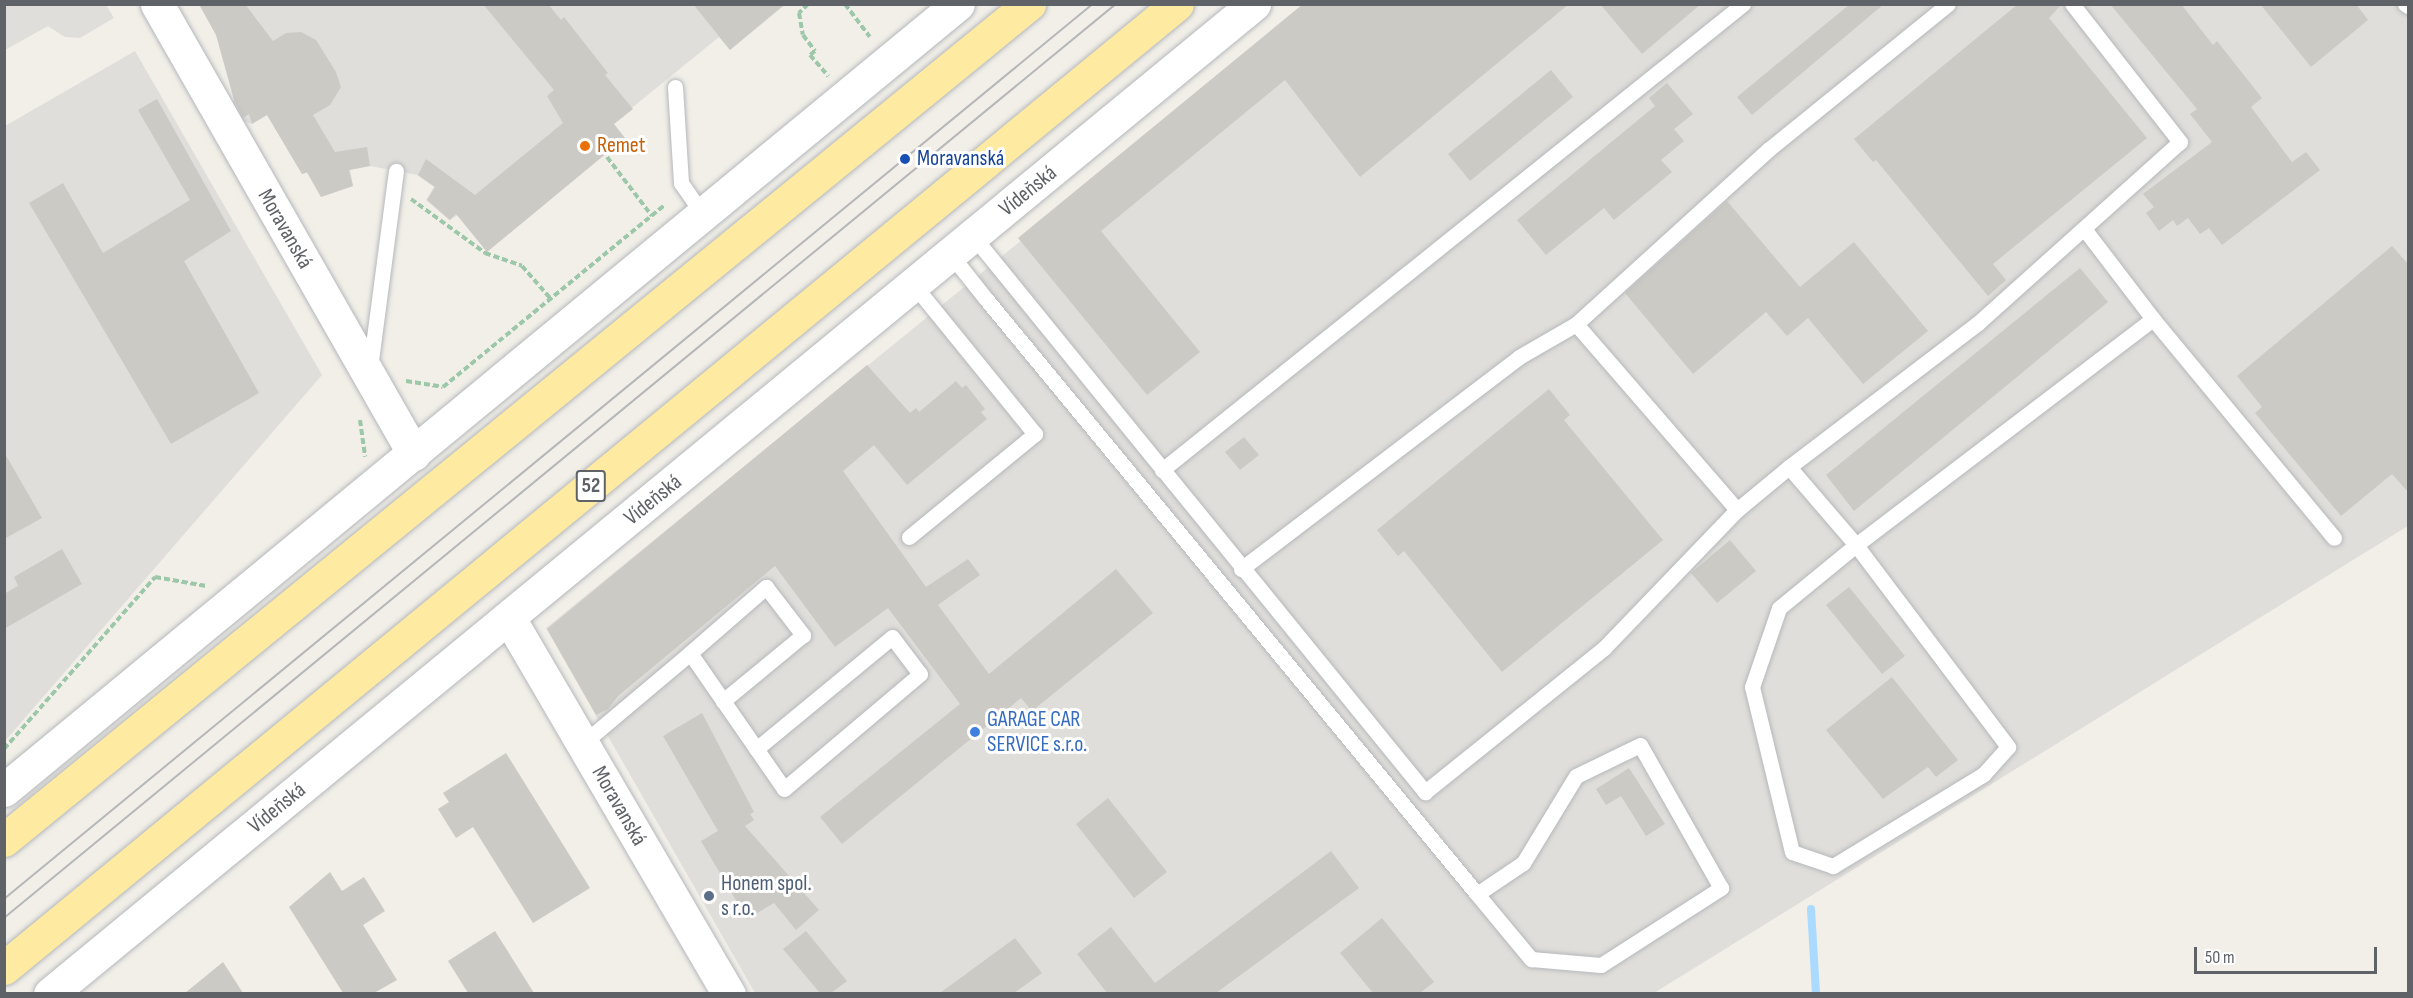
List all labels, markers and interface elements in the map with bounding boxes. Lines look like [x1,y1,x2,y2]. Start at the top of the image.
place label: Remet [597,133,645,159]
marker: Remet [578,139,592,153]
place label: Moravanská [917,146,1004,172]
marker: Moravanská [898,152,912,166]
street label: Vídeňská [994,160,1062,222]
street label: Moravanská [252,185,318,273]
road number: 52 [574,468,608,504]
street label: Vídeňská [619,469,687,531]
place label: GARAGE CAR SERVICE s.r.o. [987,706,1087,758]
marker: GARAGE CAR SERVICE s.r.o. [968,725,982,739]
street label: Moravanská [586,762,652,850]
street label: Vídeňská [243,777,311,839]
place label: Honem spol. s r.o. [721,870,812,921]
marker: Honem spol. s r.o. [702,889,716,903]
scale bar [2197,935,2380,973]
text: 50 m [2205,947,2235,968]

